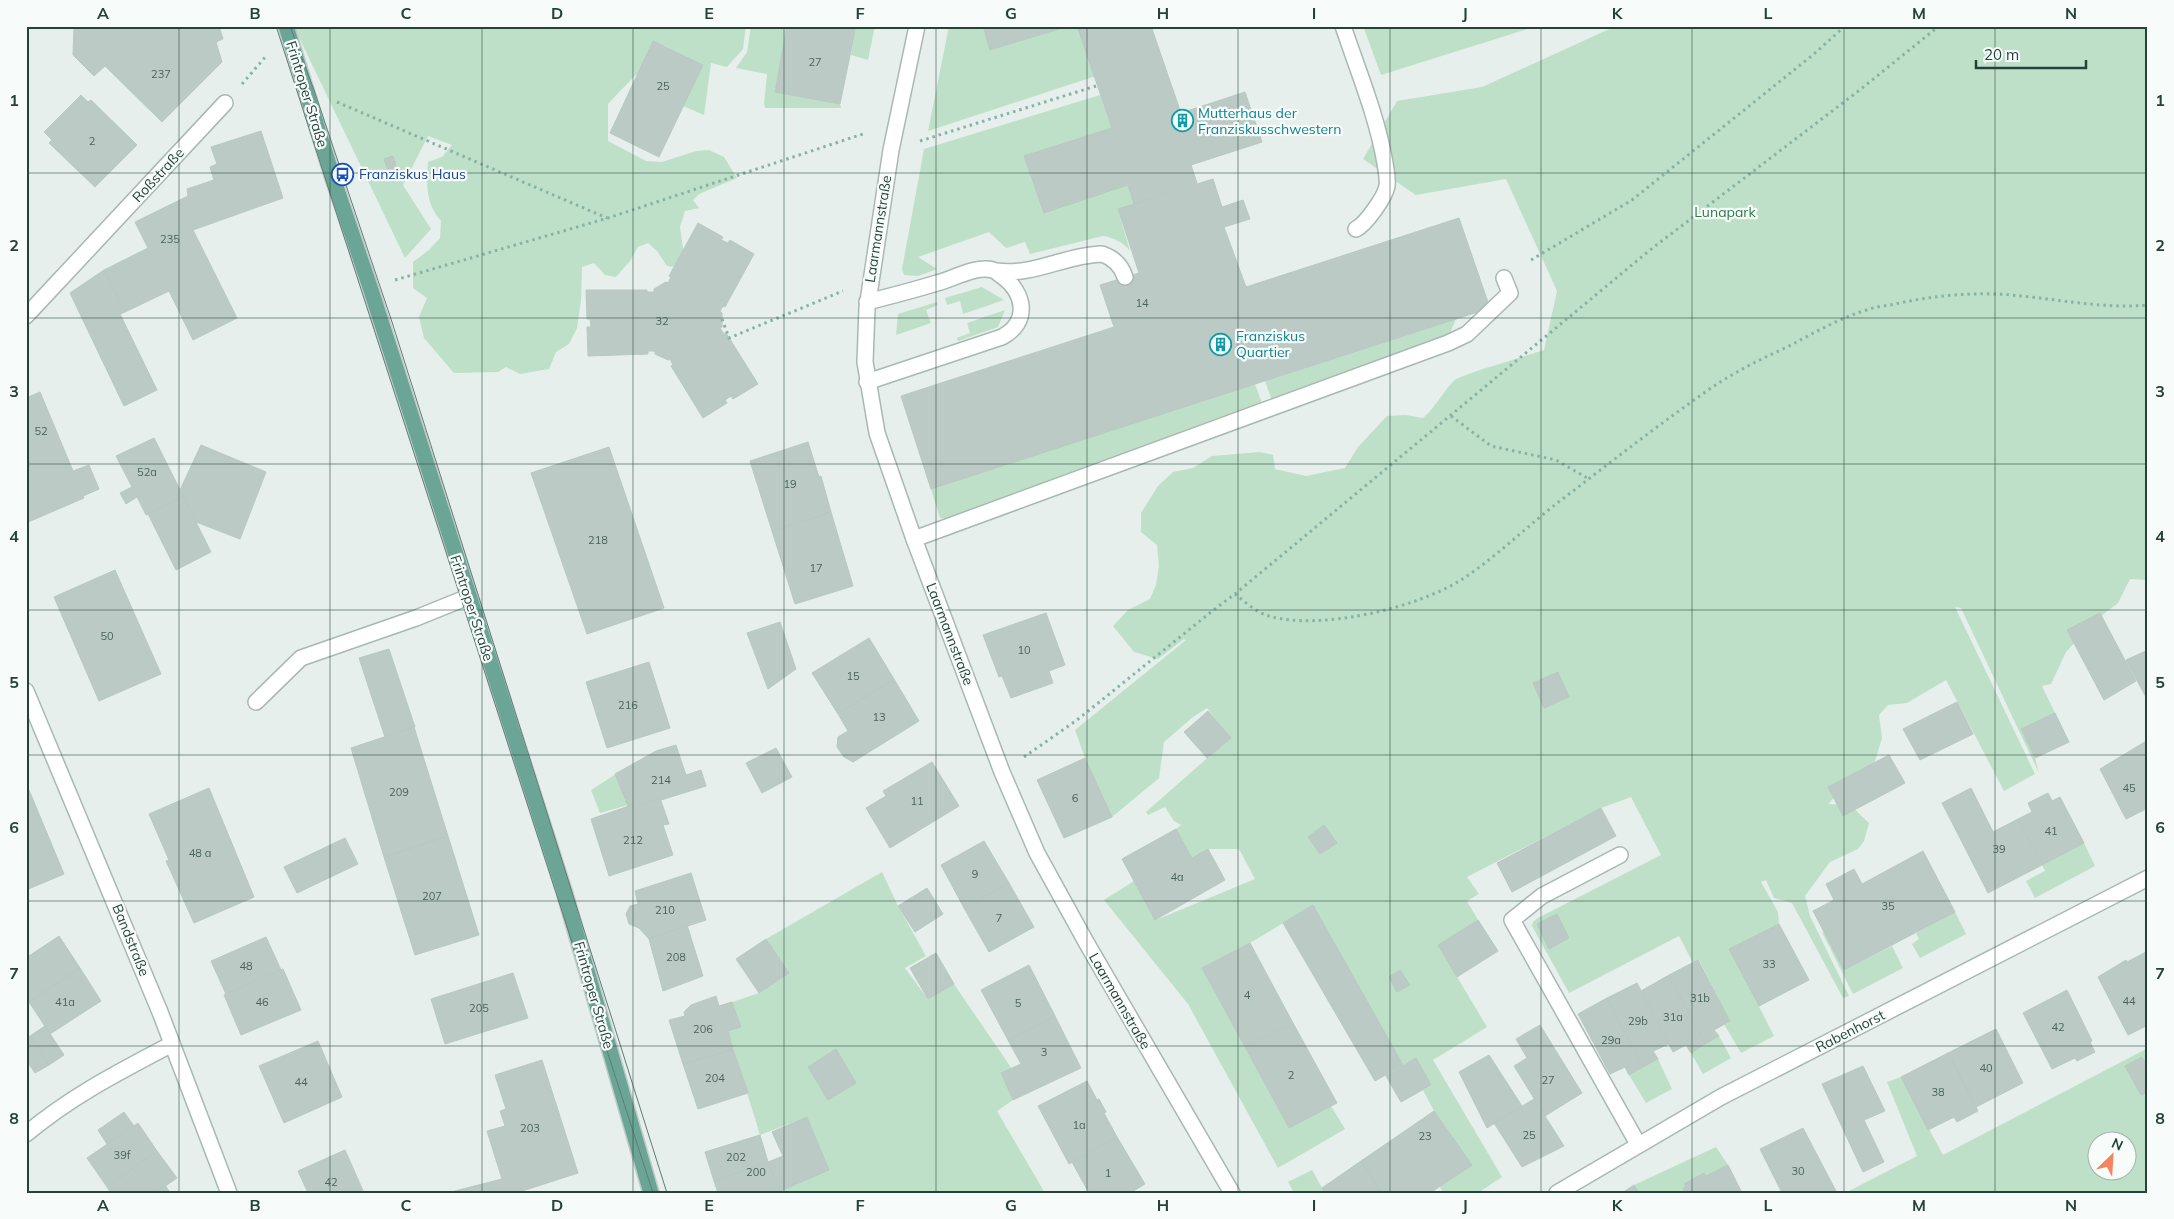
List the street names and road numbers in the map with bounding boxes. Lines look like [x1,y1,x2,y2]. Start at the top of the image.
street label: Frintroper Straße [282,39,332,149]
street label: Roßstraße [128,144,188,206]
street label: Laarmannstraße [861,174,895,284]
street label: Frintroper Straße [446,553,498,663]
street label: Laarmannstraße [922,580,978,688]
street label: Bandstraße [108,901,154,979]
street label: Frintroper Straße [570,939,618,1051]
street label: Laarmannstraße [1085,950,1155,1052]
street label: Rabenhorst [1812,1006,1888,1056]

